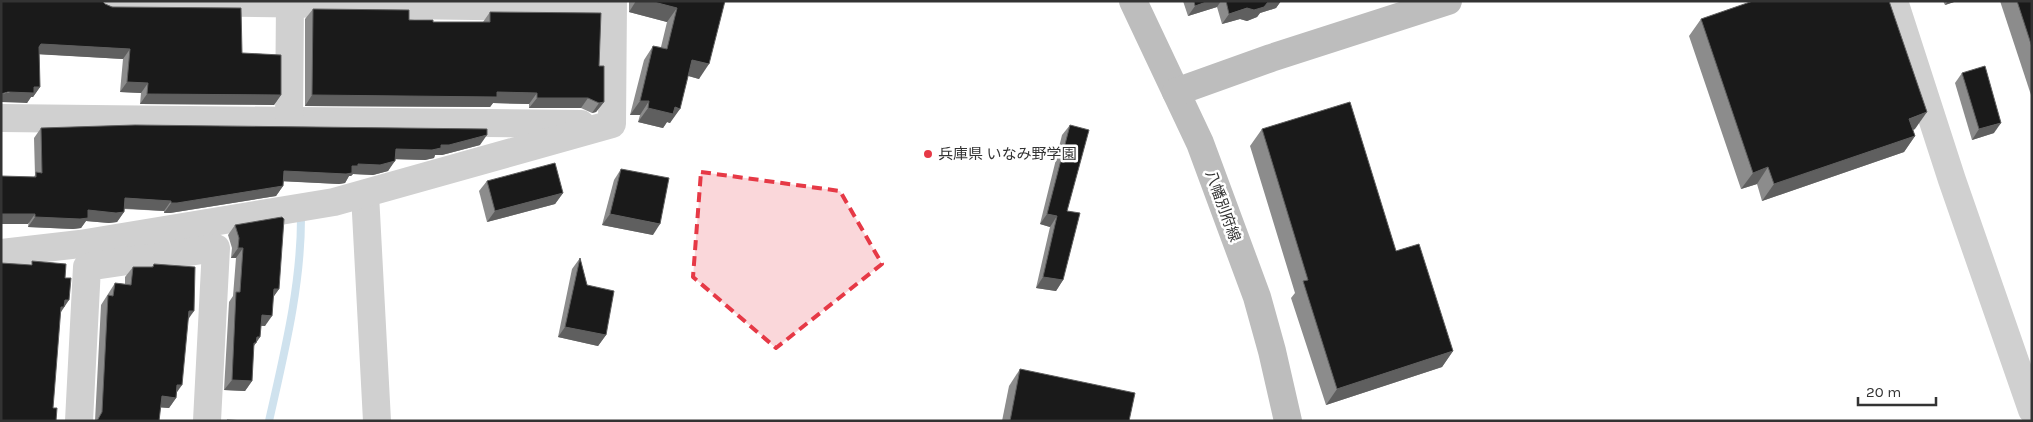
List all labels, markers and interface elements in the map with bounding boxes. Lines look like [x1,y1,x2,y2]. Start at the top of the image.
place label: 兵庫県 いなみ野学園 [938,145,1077,163]
marker: 兵庫県 いなみ野学園 [922,148,934,160]
street label: 八幡別府線 [1202,168,1244,244]
scale bar [1858,374,1936,406]
text: 20 m [1866,383,1901,401]

